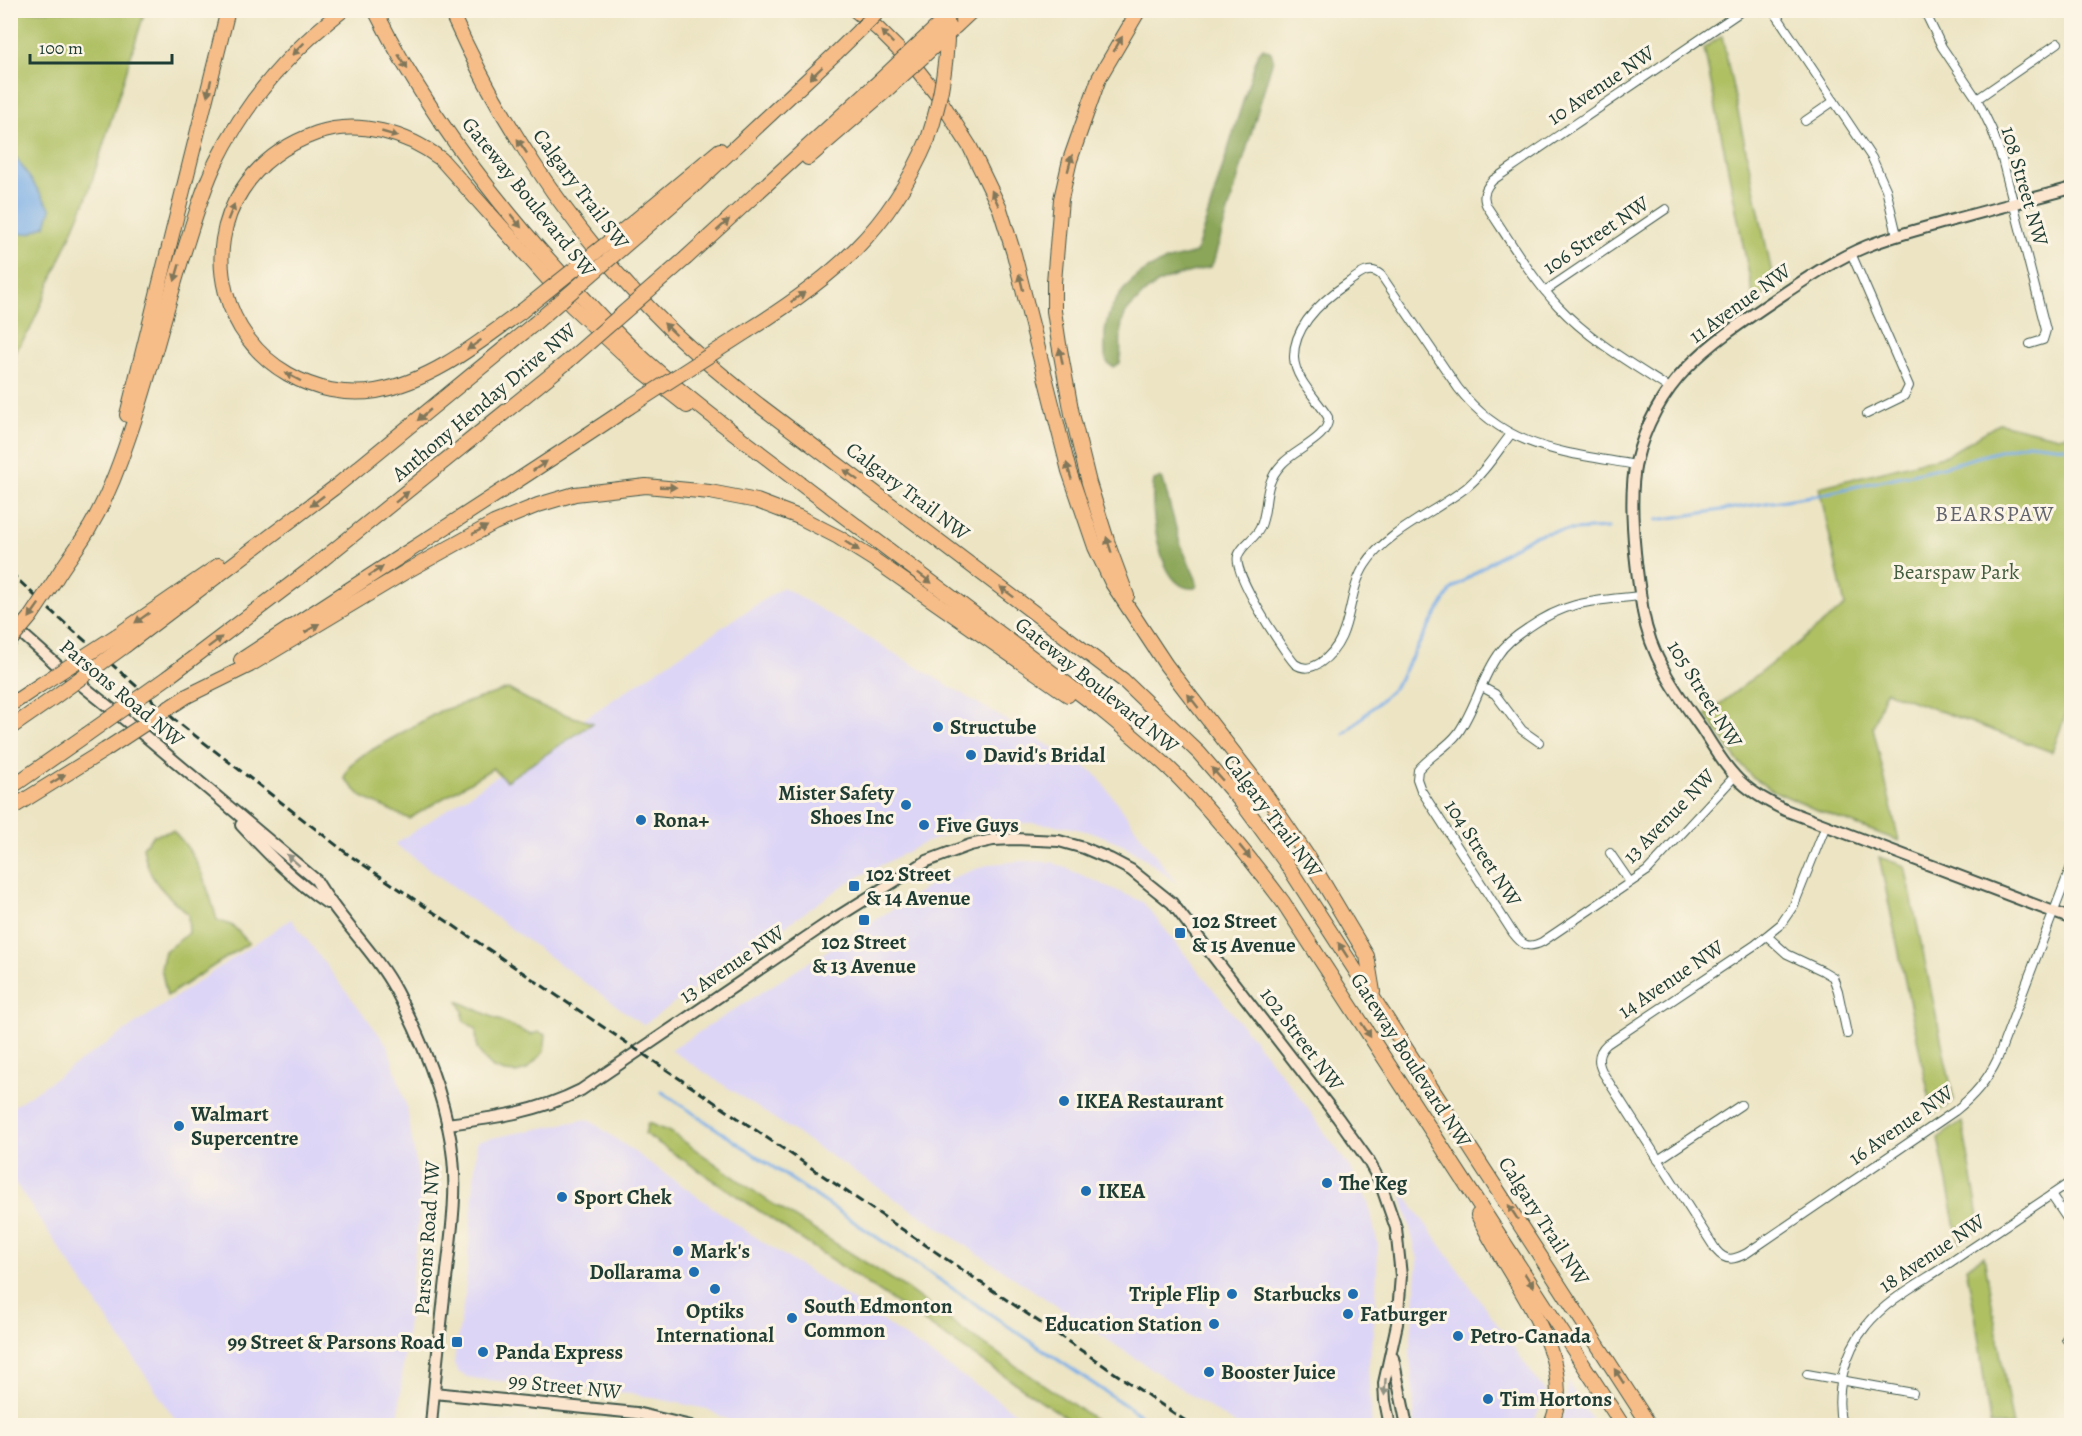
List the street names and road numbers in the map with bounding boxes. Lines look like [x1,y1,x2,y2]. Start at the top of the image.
street label: 10 Avenue NW [1542,39,1661,131]
street label: Gateway Boulevard SW [456,111,603,283]
street label: Calgary Trail SW [526,123,636,255]
street label: 108 Street NW [1995,123,2056,249]
street label: 106 Street NW [1537,189,1655,281]
street label: 11 Avenue NW [1683,256,1797,350]
street label: Anthony Henday Drive NW [385,316,583,488]
street label: Calgary Trail NW [840,435,976,547]
street label: Gateway Boulevard NW [1009,610,1185,760]
street label: Parsons Road NW [54,633,191,754]
street label: 105 Street NW [1661,635,1749,754]
street label: Calgary Trail NW [1217,748,1329,884]
street label: 13 Avenue NW [1617,762,1722,869]
street label: 104 Street NW [1438,794,1528,912]
street label: 13 Avenue NW [674,918,791,1010]
street label: 14 Avenue NW [1613,933,1730,1025]
street label: Gateway Boulevard NW [1344,967,1478,1153]
street label: 102 Street NW [1254,981,1350,1097]
street label: 16 Avenue NW [1843,1078,1960,1172]
street label: Calgary Trail NW [1492,1151,1596,1291]
street label: Parsons Road NW [408,1160,446,1316]
street label: 18 Avenue NW [1873,1207,1991,1299]
street label: 99 Street NW [507,1366,623,1406]

